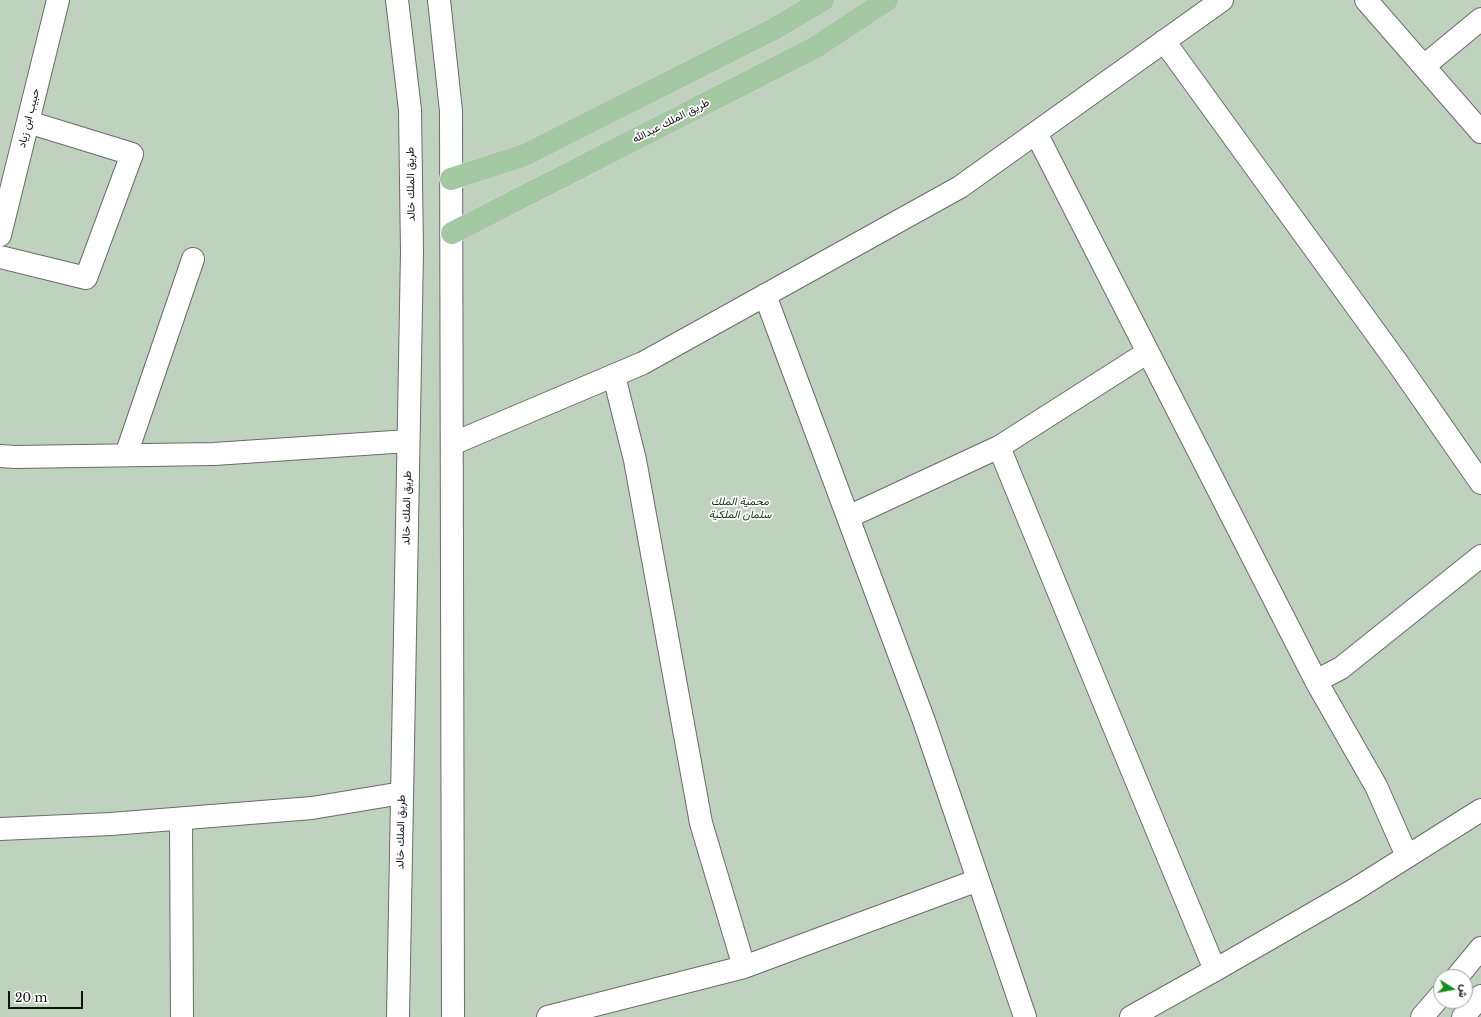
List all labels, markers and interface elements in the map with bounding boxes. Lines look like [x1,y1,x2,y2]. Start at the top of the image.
street label: حبيب ابن زياد [15,87,43,149]
street label: طريق الملك عبدالله [630,96,712,146]
street label: طريق الملك خالد [404,147,418,221]
street label: طريق الملك خالد [400,471,414,545]
park label: محمية الملك سلمان الملكية [709,495,771,521]
street label: طريق الملك خالد [394,795,408,869]
north arrow [1433,969,1473,1009]
scale bar [10,983,85,1009]
text: ش [1456,983,1472,999]
text: 20 m [15,990,47,1005]

